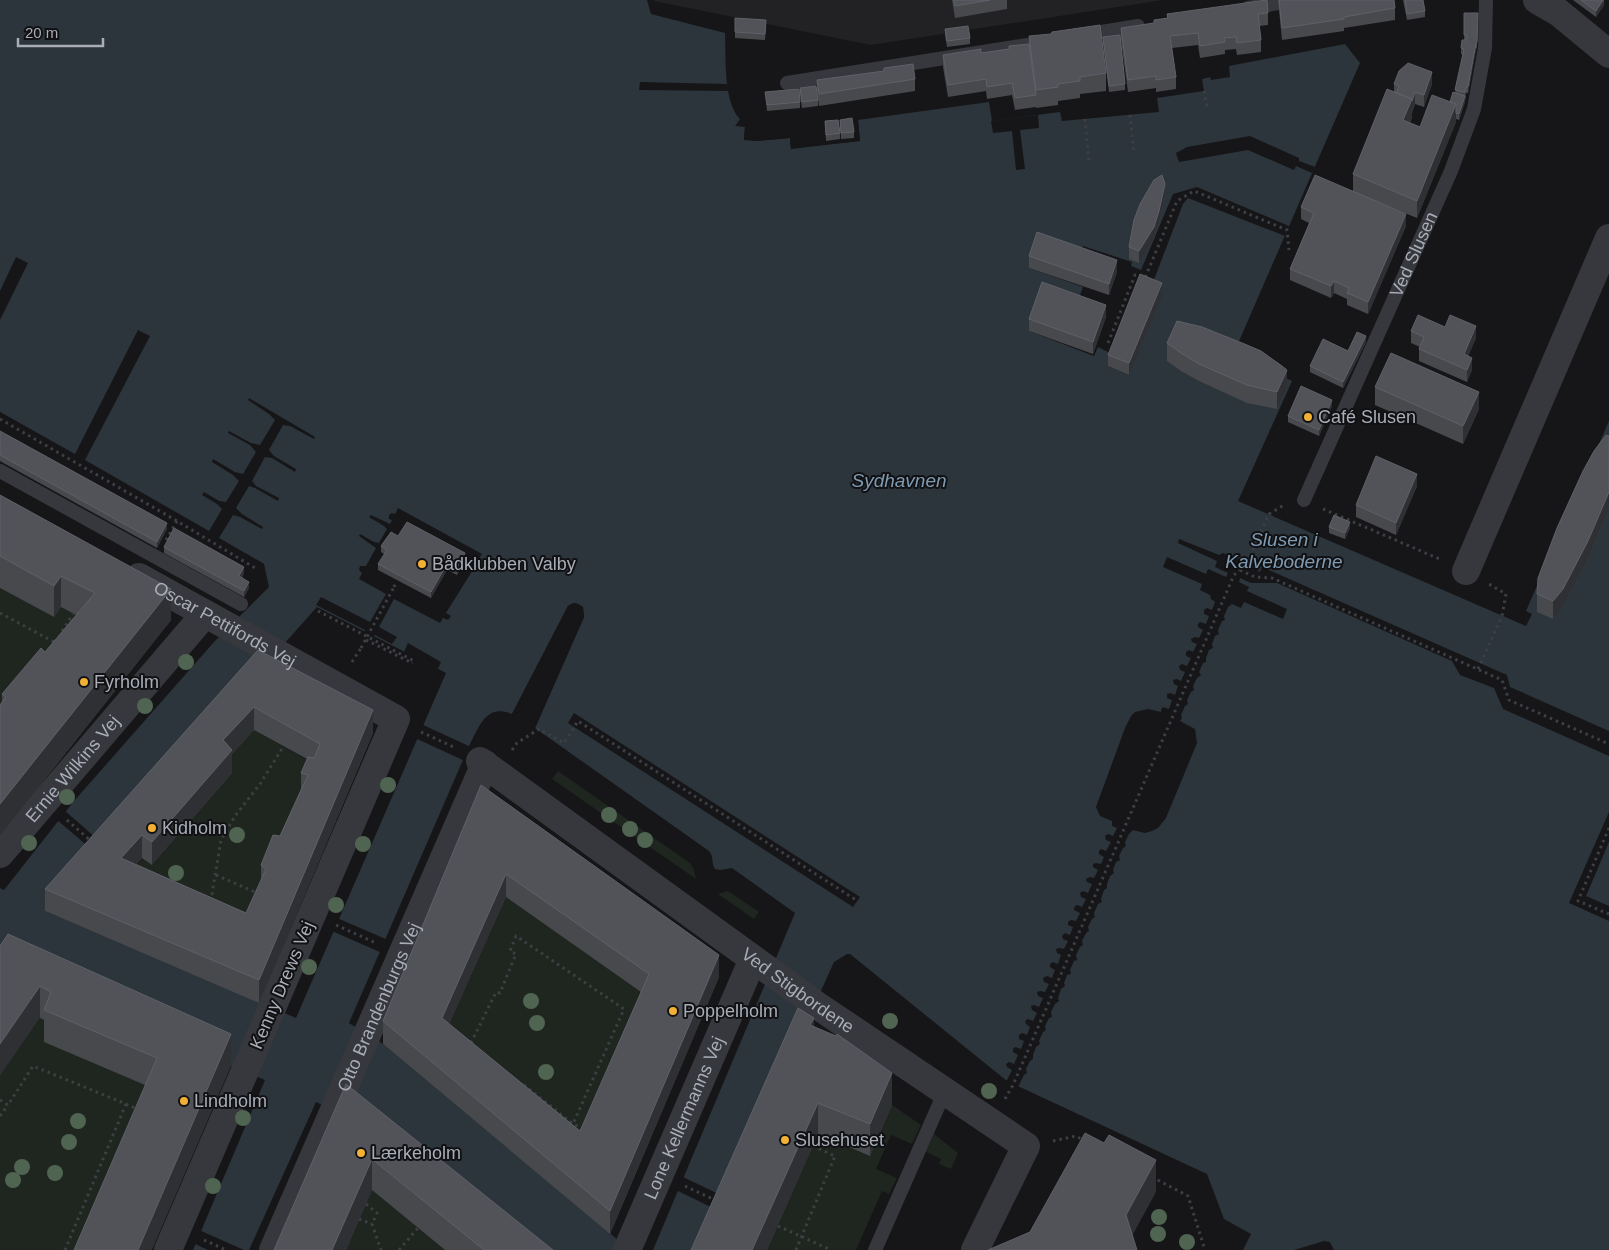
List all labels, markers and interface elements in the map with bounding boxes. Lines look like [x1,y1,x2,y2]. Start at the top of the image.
scale bar [18,15,102,47]
text: 20 m [25,24,58,41]
street label: Ved Slusen [1386,209,1441,300]
place label: Café Slusen [1318,407,1416,427]
marker: Café Slusen [1302,411,1314,423]
water label: Sydhavnen [851,470,947,491]
water label: Slusen i Kalveboderne [1225,529,1343,572]
place label: Bådklubben Valby [432,554,576,574]
marker: Bådklubben Valby [416,558,428,570]
street label: Oscar Pettifords Vej [150,577,299,672]
place label: Fyrholm [94,672,159,692]
marker: Fyrholm [78,676,90,688]
street label: Ernie Wilkins Vej [22,711,124,826]
place label: Kidholm [162,818,227,838]
marker: Kidholm [146,822,158,834]
street label: Kenny Drews Vej [246,918,318,1052]
street label: Otto Brandenburgs Vej [333,920,425,1095]
street label: Ved Stigbordene [738,944,858,1037]
place label: Poppelholm [683,1001,778,1021]
marker: Poppelholm [667,1005,679,1017]
street label: Lone Kellermanns Vej [640,1033,728,1202]
place label: Lindholm [194,1091,267,1111]
marker: Lindholm [178,1095,190,1107]
place label: Slusehuset [795,1130,884,1150]
marker: Slusehuset [779,1134,791,1146]
place label: Lærkeholm [371,1143,461,1163]
marker: Lærkeholm [355,1147,367,1159]

